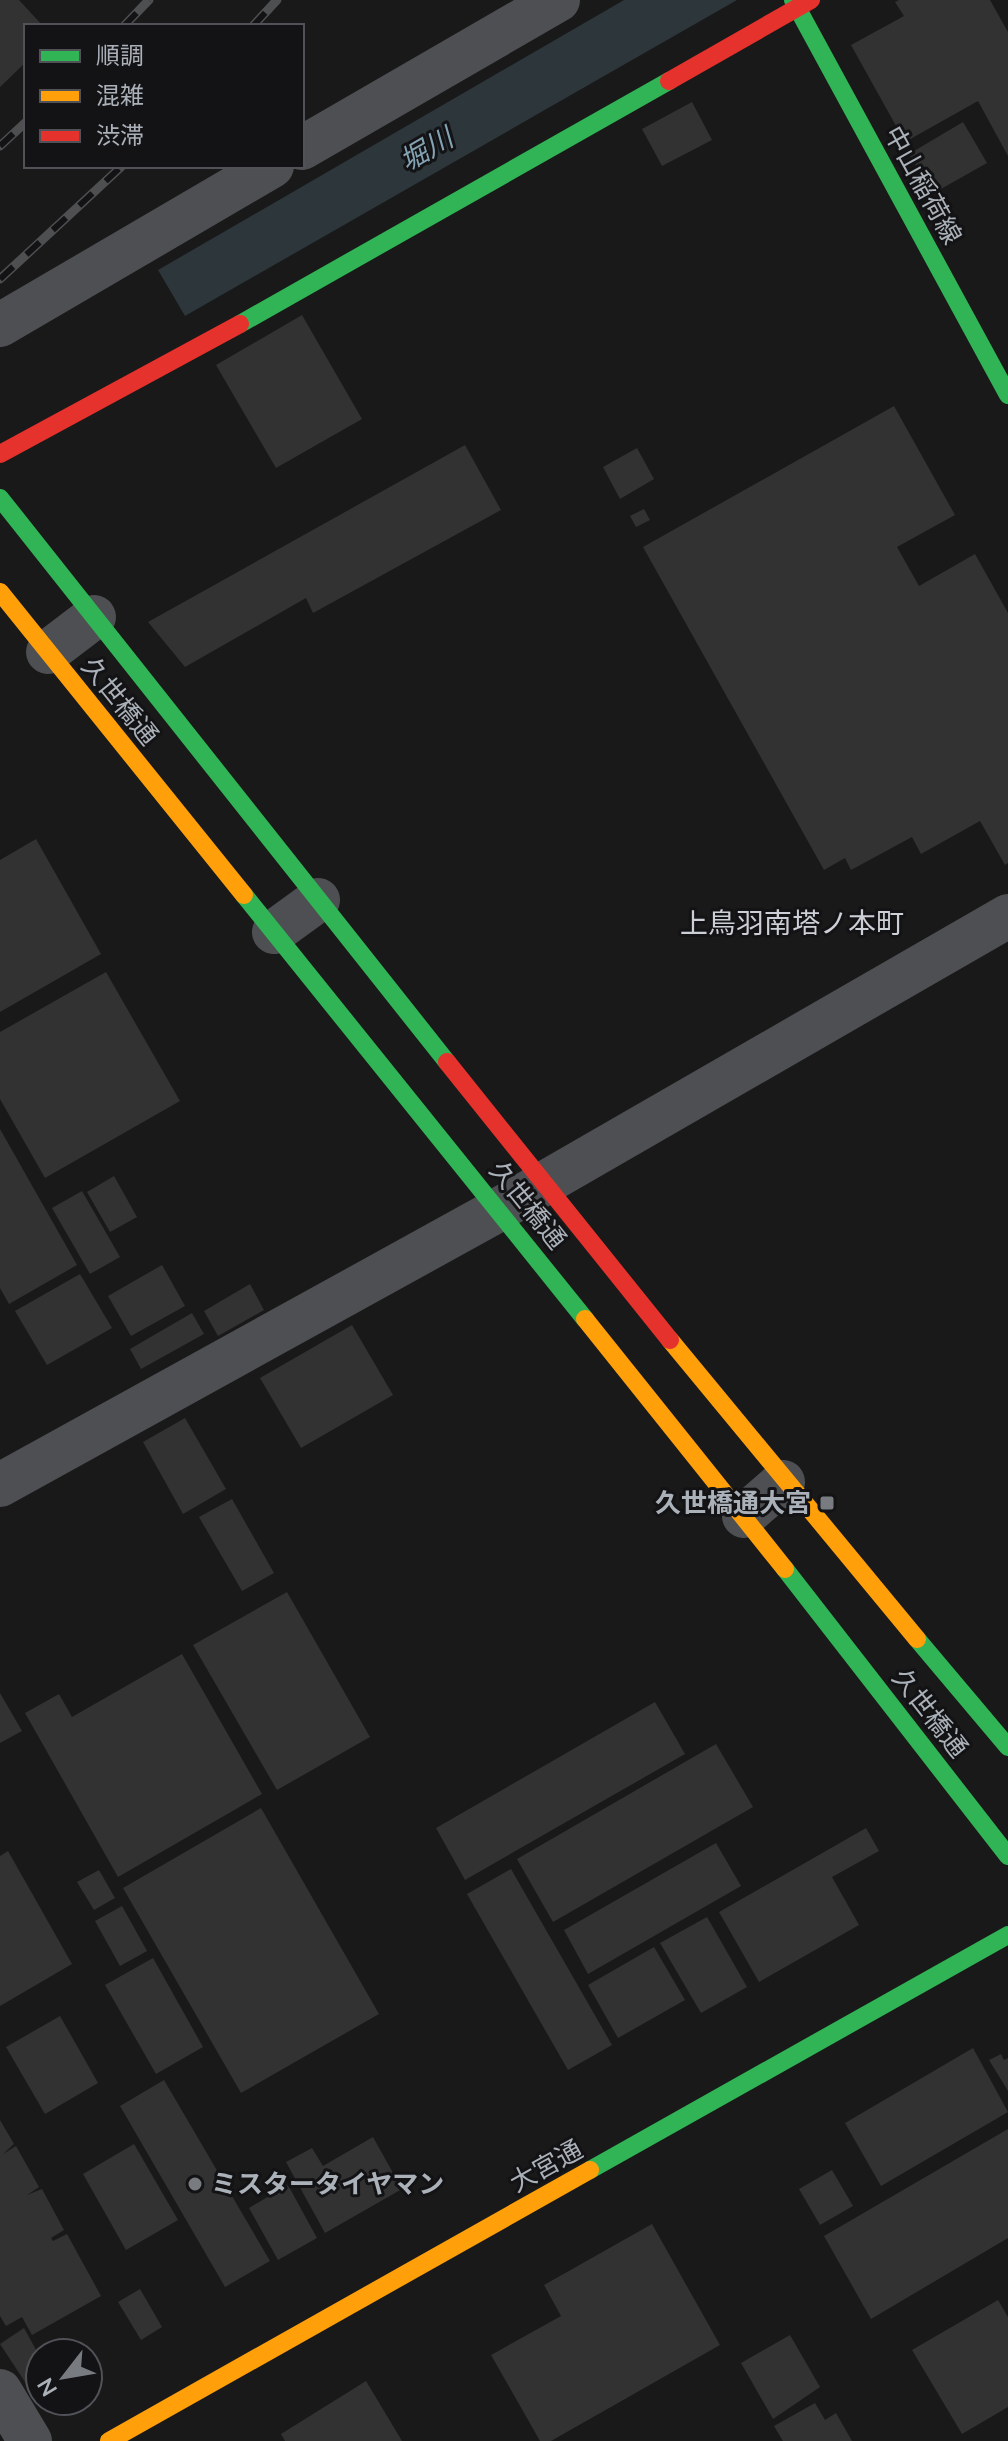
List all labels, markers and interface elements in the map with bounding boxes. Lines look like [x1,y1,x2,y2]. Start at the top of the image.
legend [24,24,304,168]
text: 順調 [96,40,144,72]
text: 混雑 [96,80,144,112]
water label: 堀川 [393,118,463,180]
text: 渋滞 [96,120,144,152]
street label: 中山稲荷線 [876,120,969,251]
street label: 久世橋通 [73,650,166,753]
district label: 上鳥羽南塔ノ本町 [680,905,904,943]
street label: 久世橋通 [481,1154,574,1257]
place label: 久世橋通大宮 [655,1486,811,1521]
marker: 久世橋通大宮 [818,1494,836,1512]
street label: 久世橋通 [884,1662,975,1765]
street label: 大宮通 [504,2132,589,2201]
place label: ミスタータイヤマン [211,2167,444,2202]
marker: ミスタータイヤマン [186,2175,204,2193]
north arrow [24,2337,104,2417]
text: N [31,2372,65,2402]

